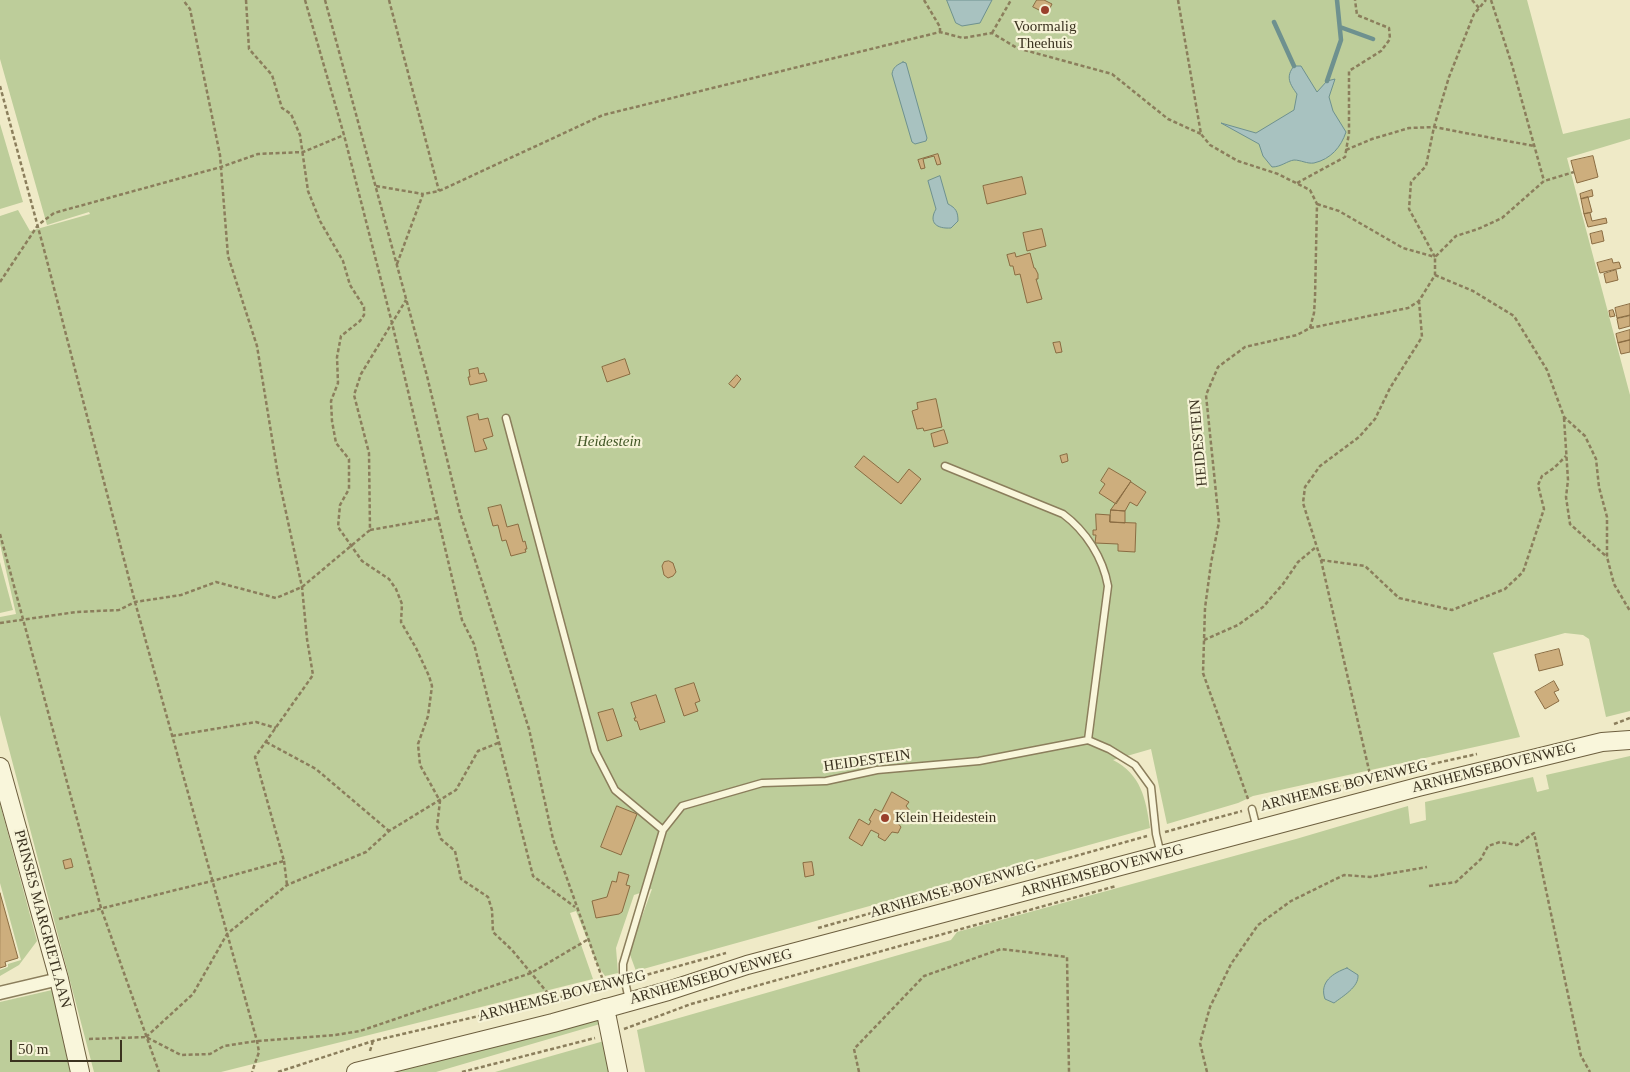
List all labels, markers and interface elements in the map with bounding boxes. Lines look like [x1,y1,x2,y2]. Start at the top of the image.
marker: Voormalig Theehuis [1039,4,1051,16]
place label: Voormalig Theehuis [1013,18,1077,53]
street label: HEIDESTEIN [1186,399,1212,487]
park label: Heidestein [577,433,641,451]
street label: ARNHEMSEBOVENWEG [1410,739,1578,797]
street label: HEIDESTEIN [822,746,912,776]
street label: ARNHEMSE BOVENWEG [1258,756,1430,816]
place label: Klein Heidestein [895,809,996,827]
marker: Klein Heidestein [879,812,891,824]
street label: PRINSES MARGRIETLAAN [10,828,74,1010]
street label: ARNHEMSEBOVENWEG [1018,841,1186,901]
street label: ARNHEMSE BOVENWEG [868,858,1038,922]
street label: ARNHEMSEBOVENWEG [628,945,794,1009]
street label: ARNHEMSE BOVENWEG [476,966,648,1026]
scale bar [12,1030,125,1062]
text: 50 m [18,1041,48,1057]

